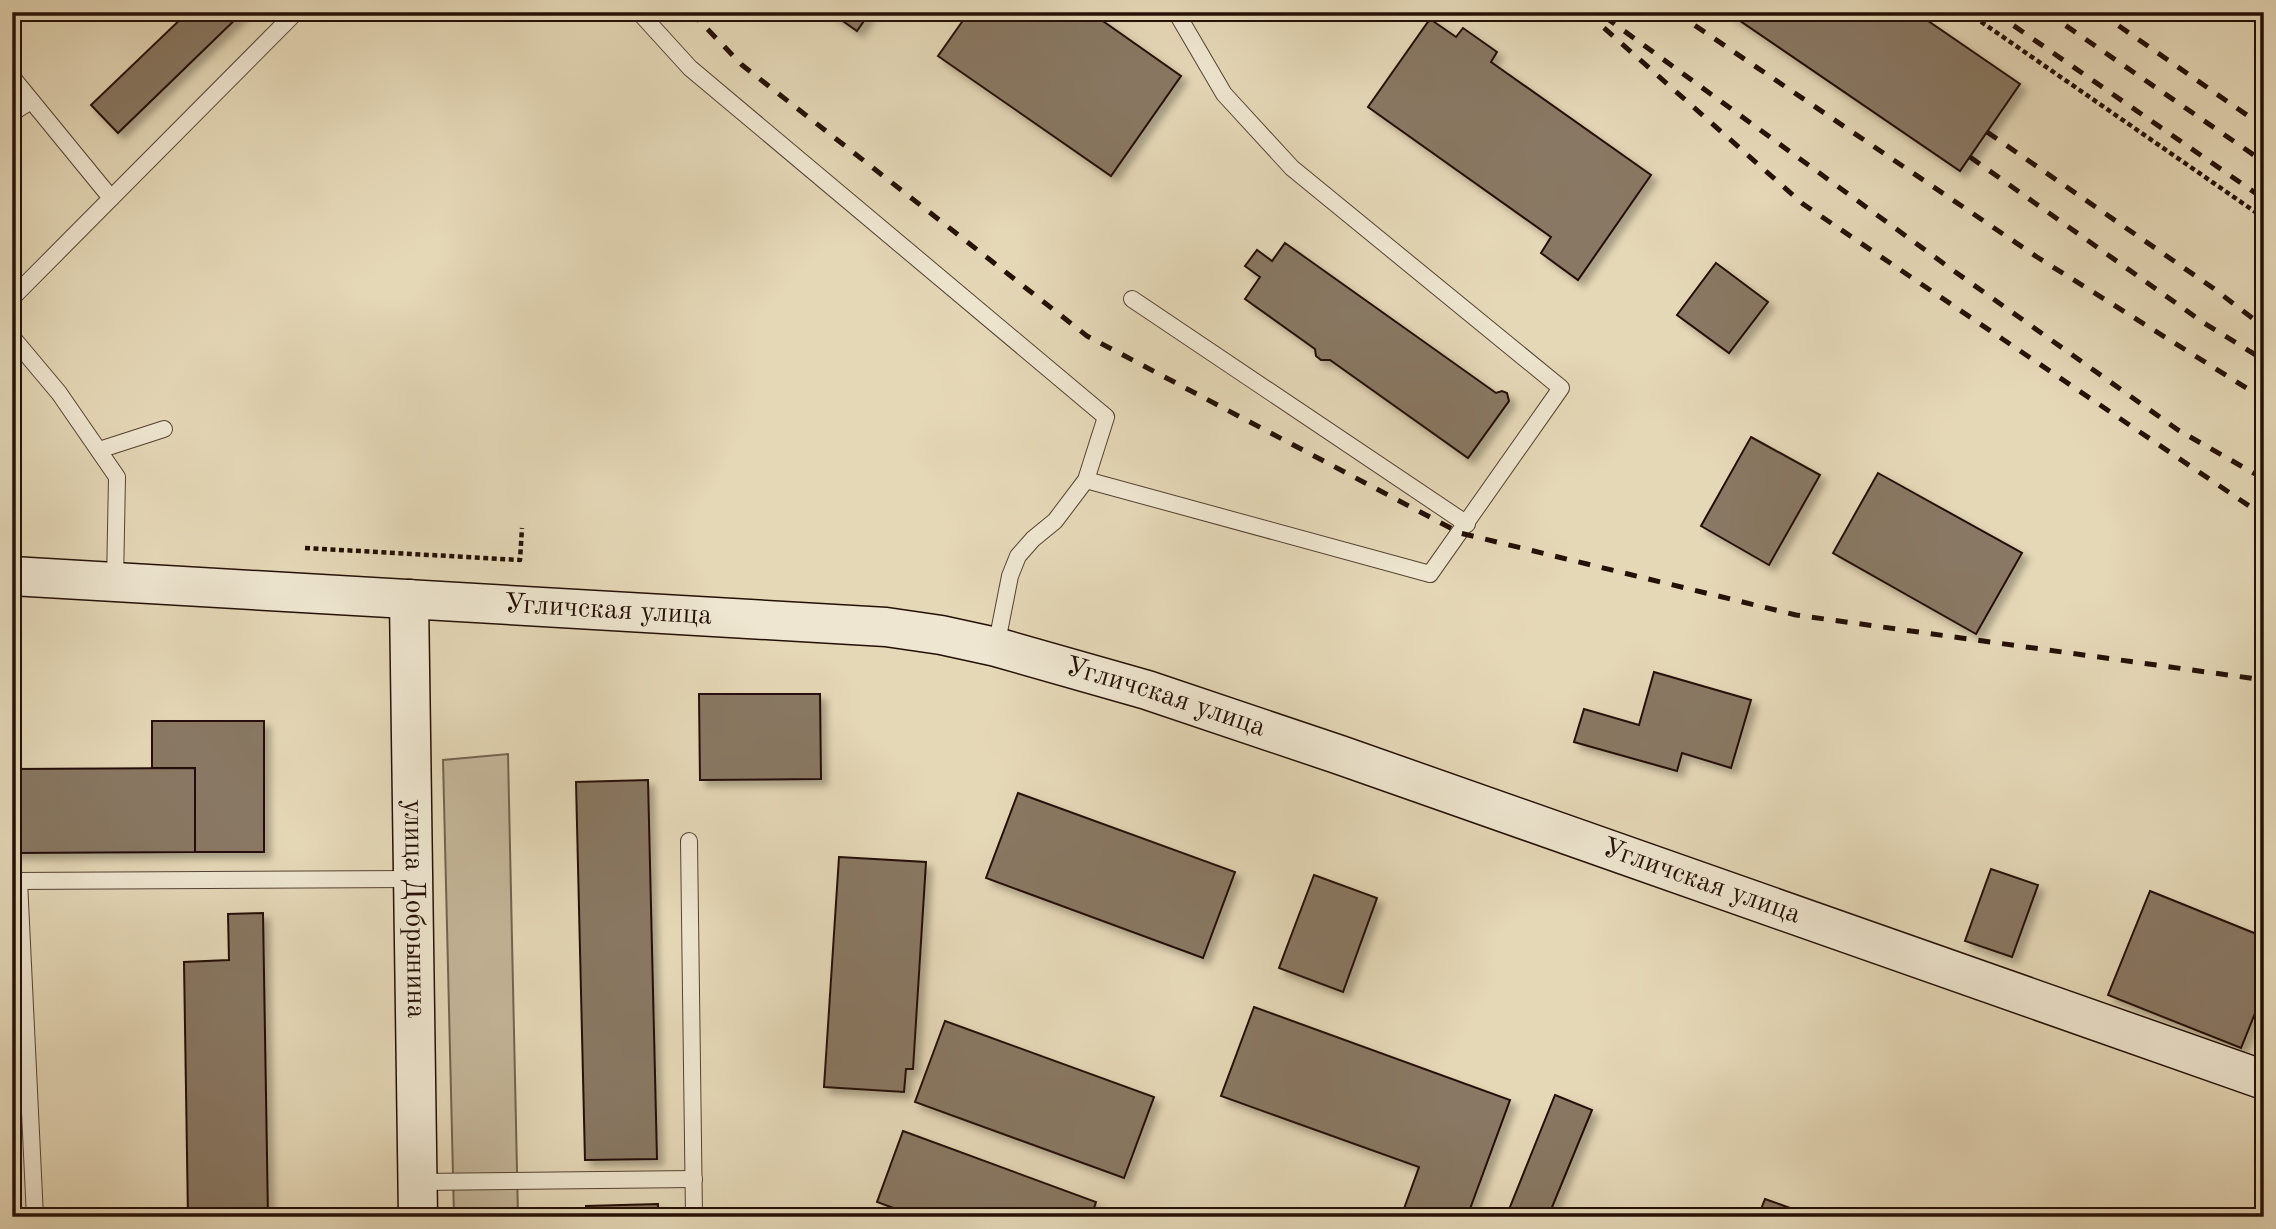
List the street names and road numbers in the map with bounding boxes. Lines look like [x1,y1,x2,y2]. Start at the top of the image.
street label: Угличская улица [503,591,713,631]
street label: Угличская улица [1062,653,1269,743]
street label: улица Добрынина [398,799,429,1019]
street label: Угличская улица [1598,834,1804,930]

